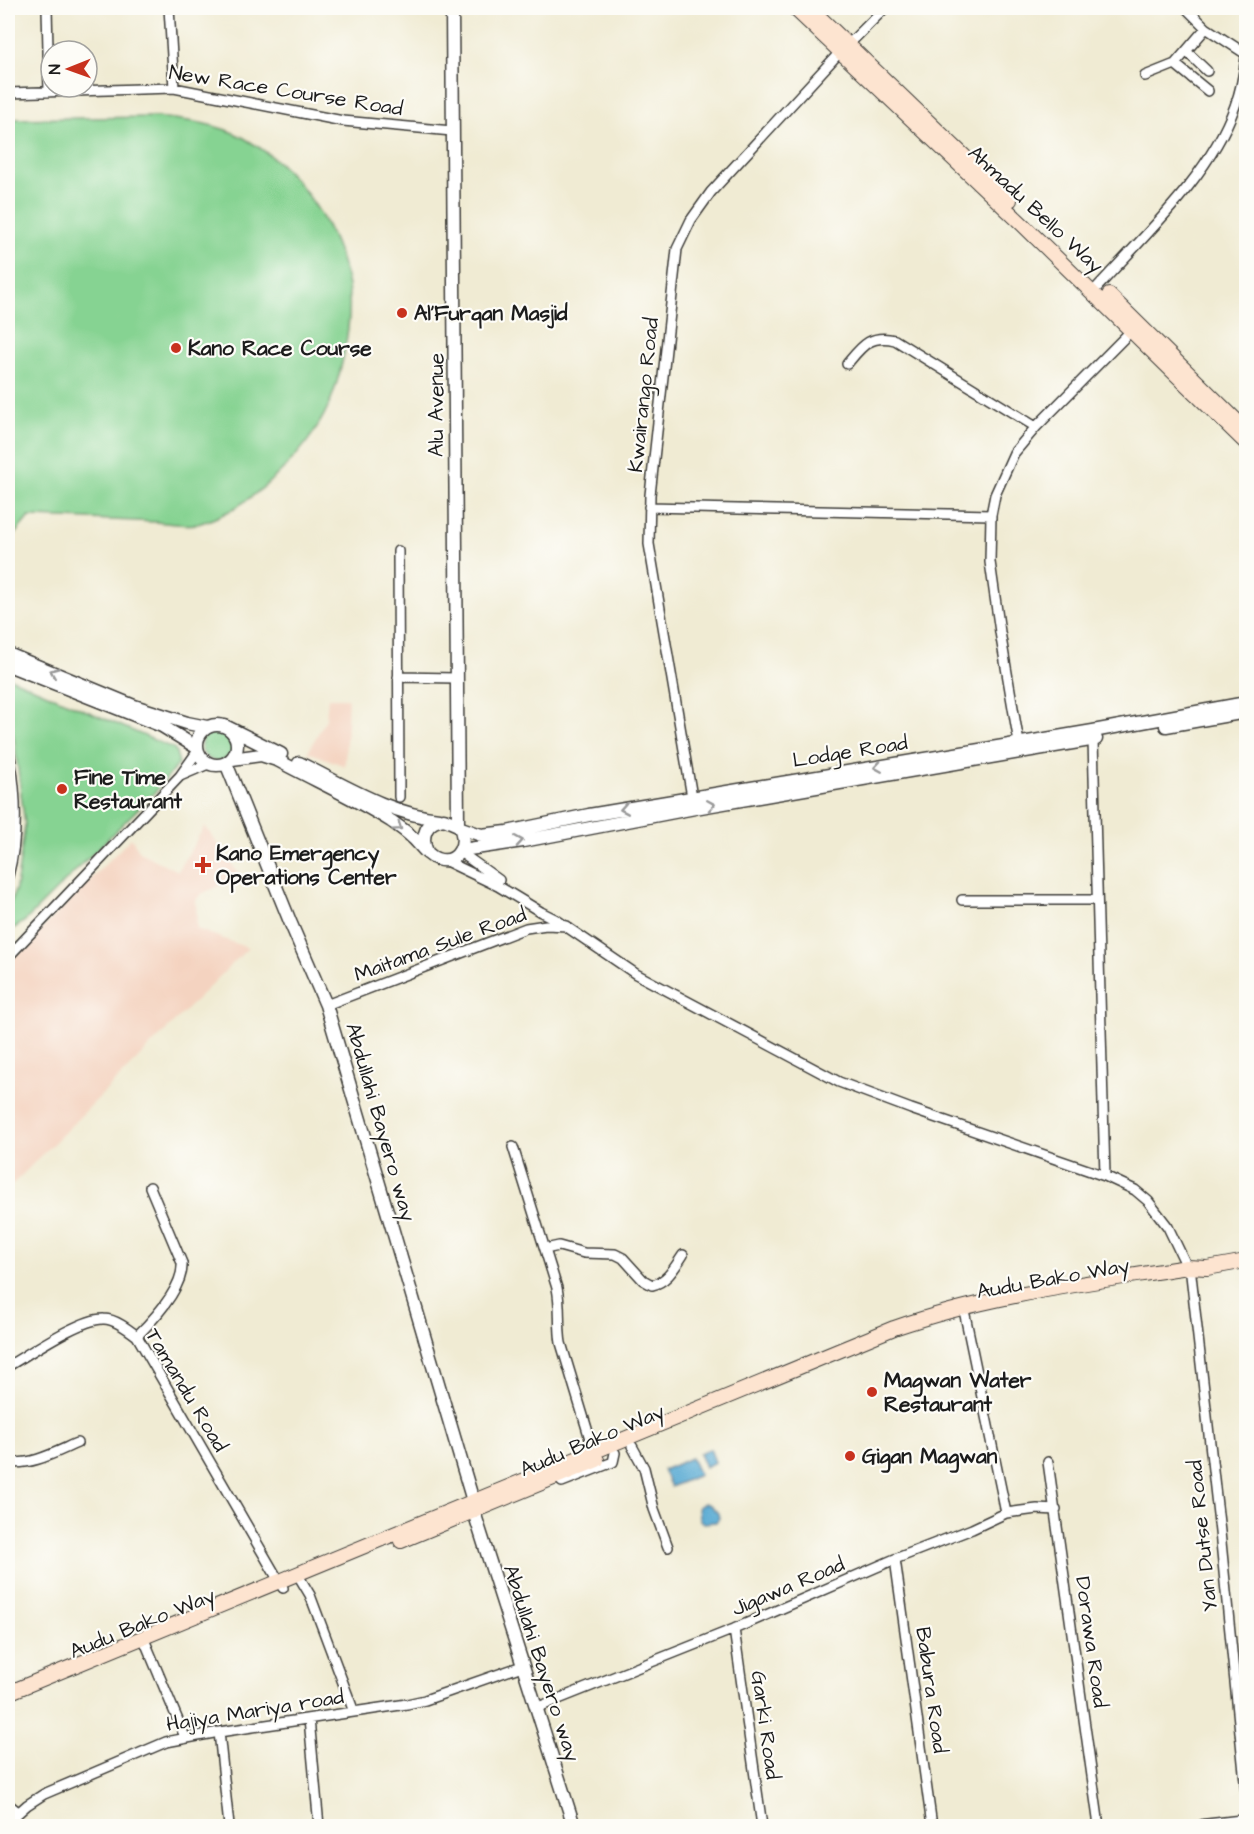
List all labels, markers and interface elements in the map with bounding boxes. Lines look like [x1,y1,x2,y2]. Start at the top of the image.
north arrow [39,39,99,99]
street label: New Race Course Road [167,58,405,123]
text: N [44,64,66,74]
street label: Ahmadu Bello Way [960,139,1110,282]
place label: Al'Furqan Masjid [414,299,568,329]
marker: Al'Furqan Masjid [395,306,409,320]
street label: Kwairango Road [621,316,668,474]
place label: Kano Race Course [188,334,372,363]
marker: Kano Race Course [169,341,183,355]
street label: Alu Avenue [422,353,451,457]
one-way arrow [49,667,60,679]
street label: Lodge Road [791,728,910,777]
one-way arrow [874,760,883,772]
place label: Fine Time Restaurant [74,763,182,816]
marker: Fine Time Restaurant [55,782,69,796]
one-way arrow [706,799,716,812]
one-way arrow [619,802,629,815]
one-way arrow [391,820,402,831]
one-way arrow [515,836,524,848]
place label: Kano Emergency Operations Center [216,839,397,893]
marker: Kano Emergency Operations Center [194,856,212,874]
street label: Maitama Sule Road [350,900,531,989]
street label: Abdullahi Bayero way [336,1019,423,1226]
street label: Audu Bako Way [974,1251,1133,1308]
street label: Tamandu Road [138,1323,235,1458]
place label: Magwan Water Restaurant [884,1366,1032,1419]
marker: Magwan Water Restaurant [865,1385,879,1399]
street label: Audu Bako Way [515,1397,670,1486]
place label: Gigan Magwan [862,1442,998,1473]
marker: Gigan Magwan [843,1449,857,1463]
street label: Yan Dutse Road [1180,1459,1225,1613]
street label: Jigawa Road [727,1550,850,1625]
street label: Abdullahi Bayero way [494,1561,587,1766]
street label: Dorawa Road [1068,1575,1115,1710]
street label: Audu Bako Way [65,1581,220,1668]
street label: Babura Road [908,1625,955,1755]
street label: Garki Road [744,1669,788,1782]
street label: Hajiya Mariya road [164,1682,346,1741]

